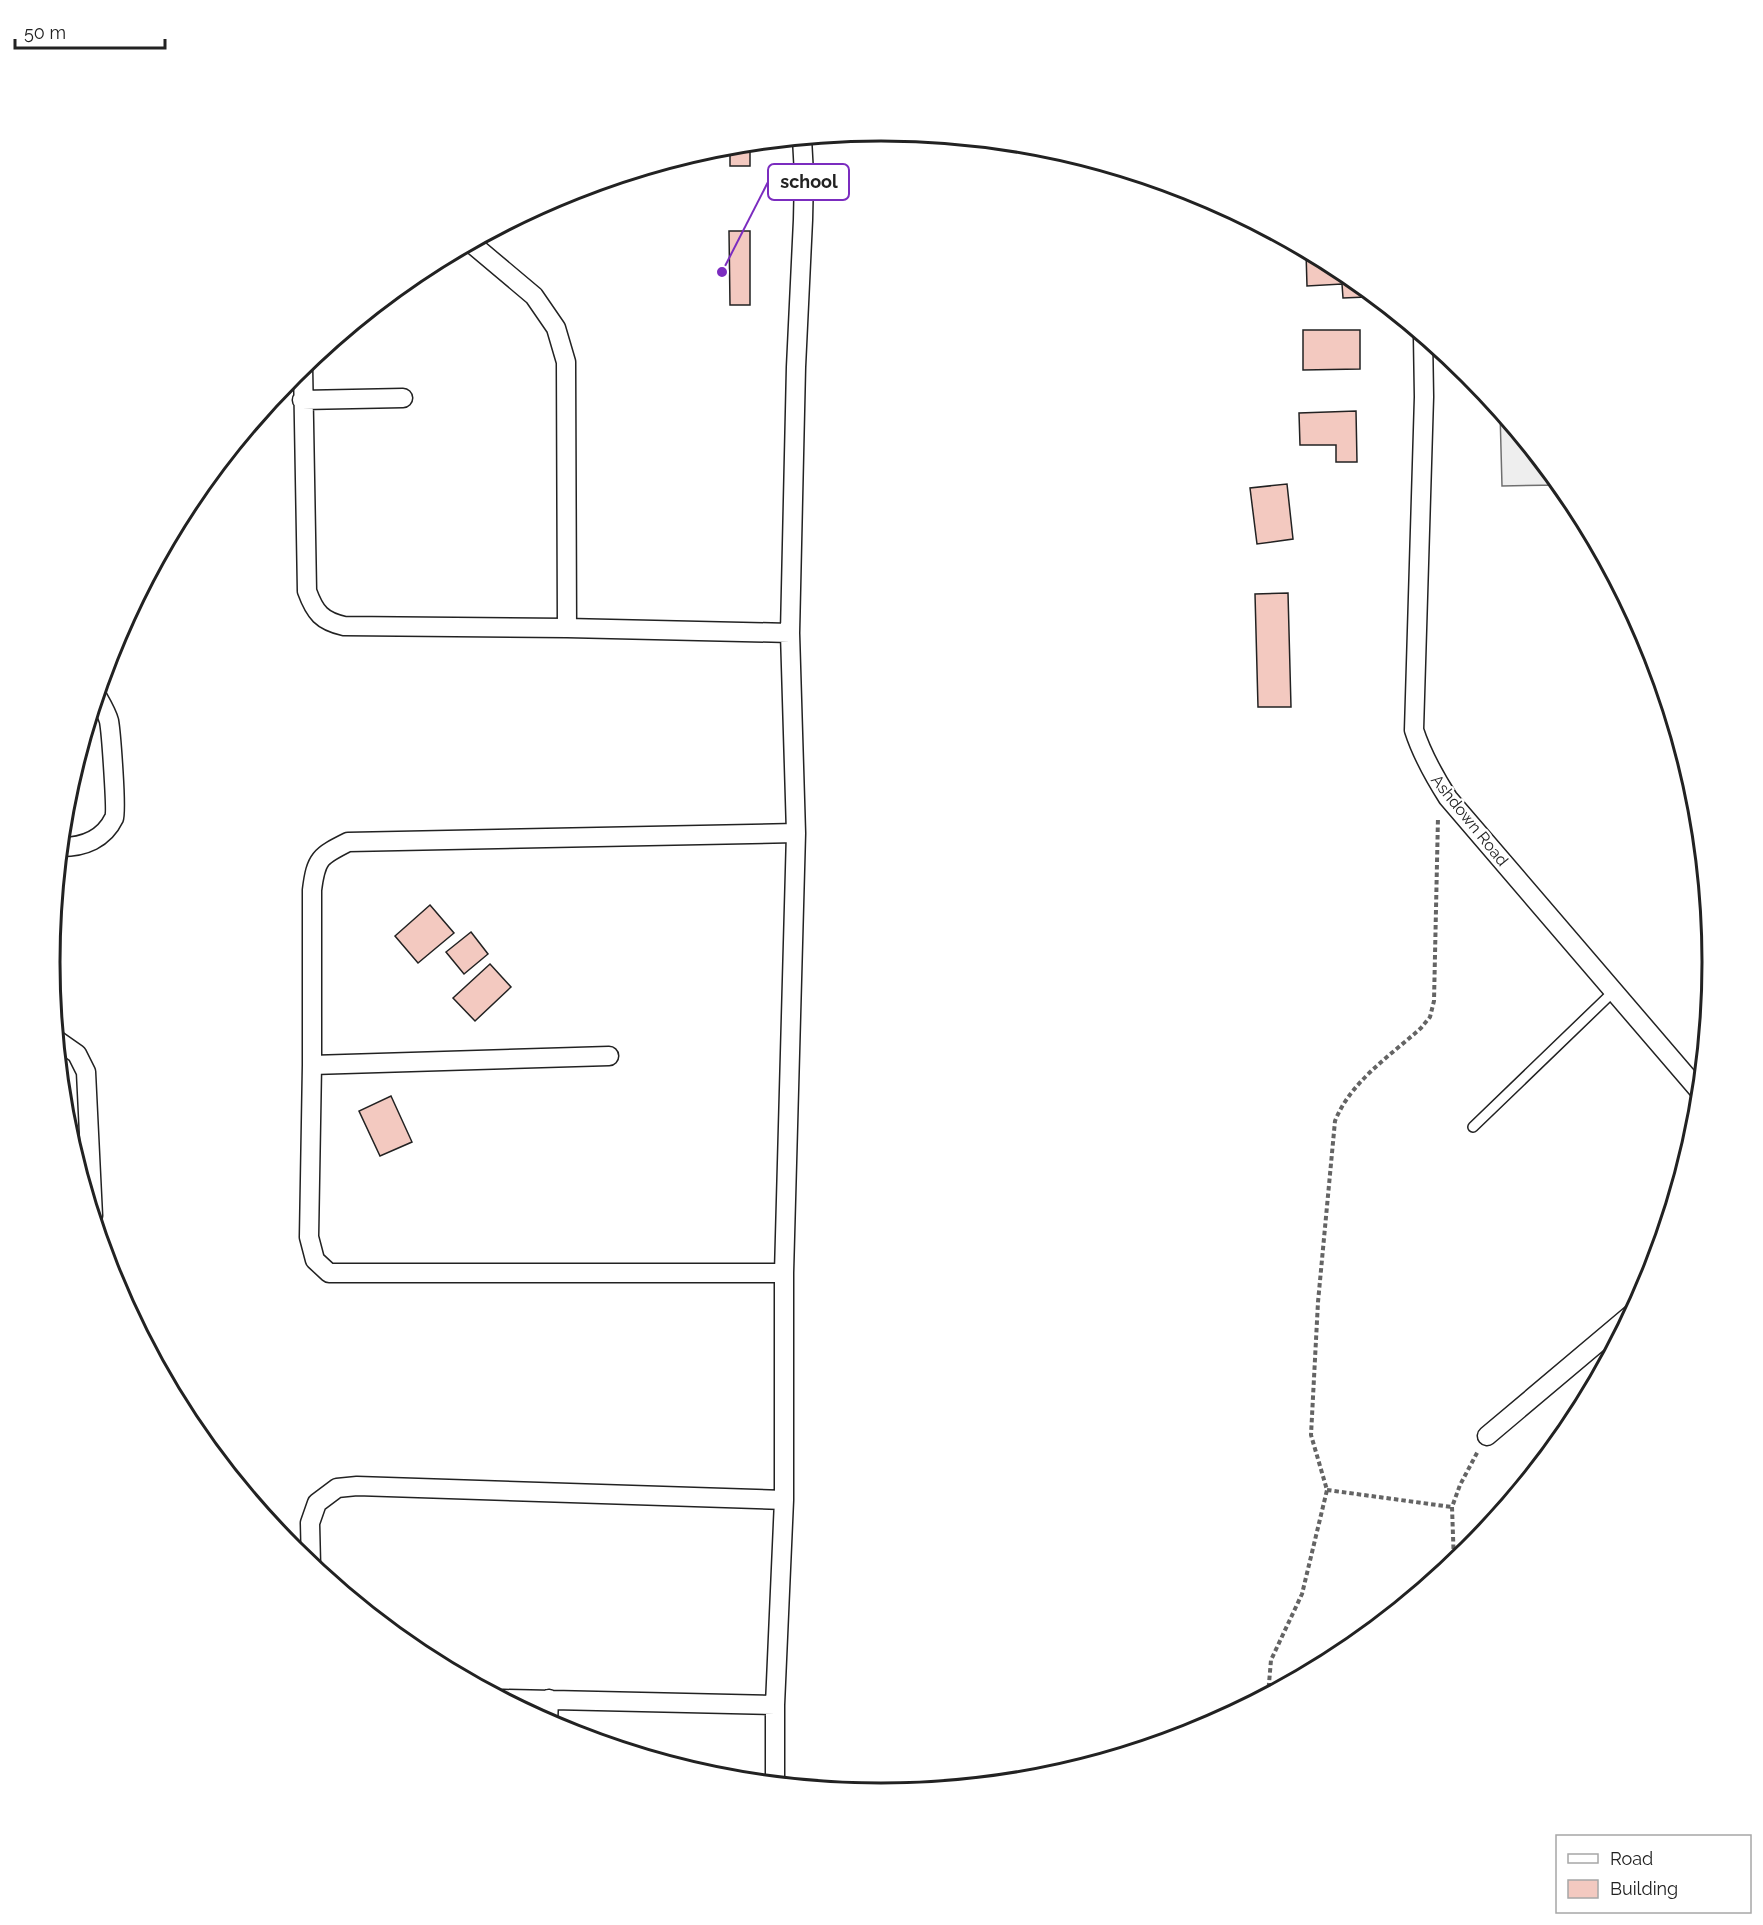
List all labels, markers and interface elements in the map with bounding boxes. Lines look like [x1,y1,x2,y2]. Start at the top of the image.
scale bar [15,12,165,50]
text: 50 m [24,22,66,43]
callout: school [768,164,849,200]
text: school [780,171,838,192]
street label: Ashdown Road [1427,771,1512,870]
legend [1556,1835,1751,1913]
text: Road [1610,1848,1653,1869]
text: Building [1610,1878,1678,1899]

